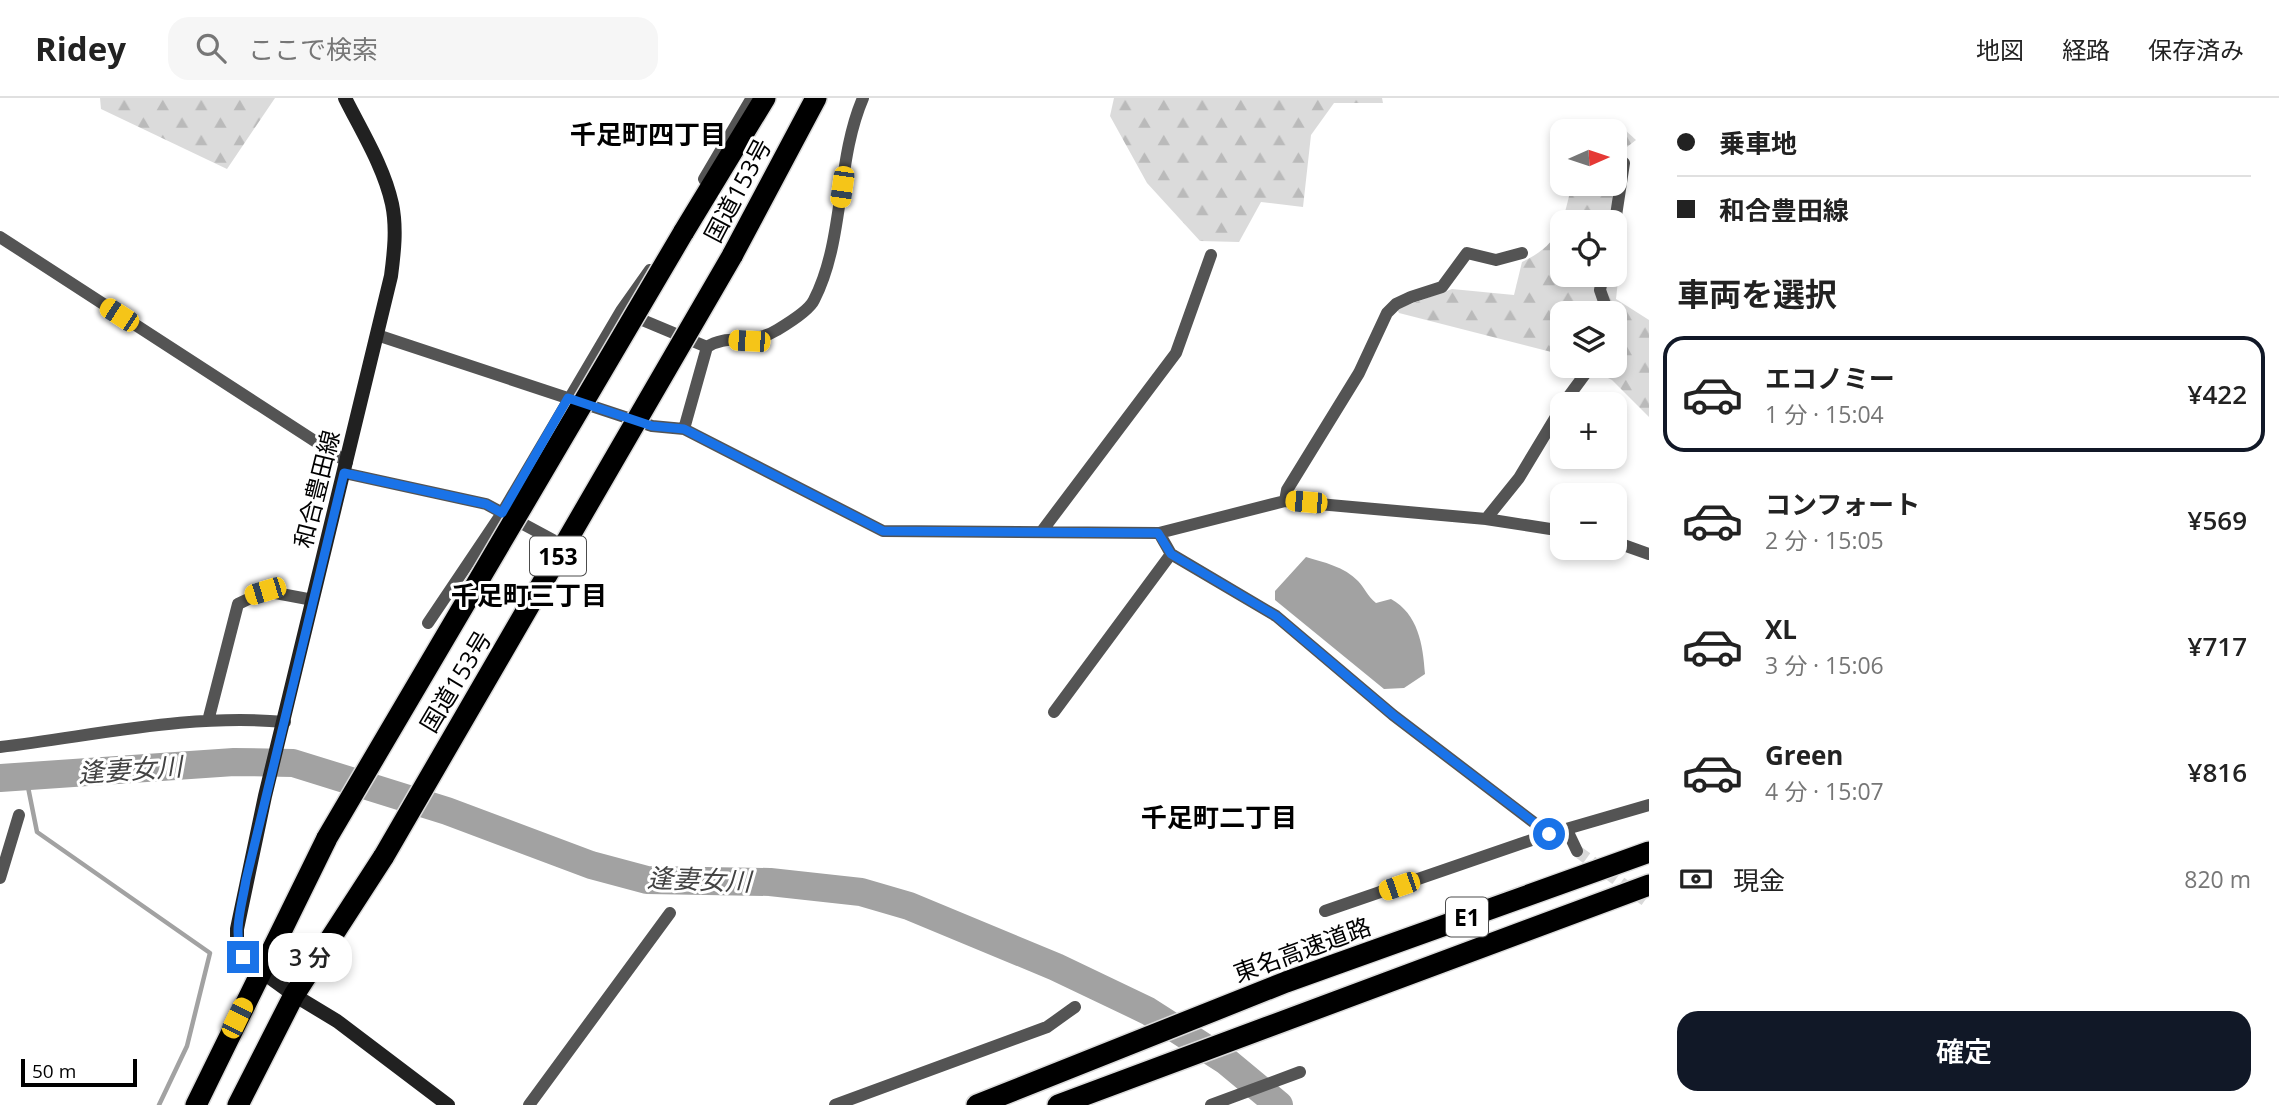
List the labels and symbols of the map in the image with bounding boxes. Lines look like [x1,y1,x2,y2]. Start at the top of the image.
district label: 千足町四丁目 [570,116,726,152]
north arrow [1550,119,1628,196]
street label: 国道153号 [696,132,778,248]
car [829,165,856,209]
car [96,295,143,335]
car [728,329,771,353]
street label: 和合豊田線 [285,427,347,551]
car [1285,490,1328,514]
road number: 153 [530,536,586,576]
car [242,575,289,607]
district label: 千足町三丁目 [451,577,607,613]
street label: 国道153号 [412,624,498,738]
water label: 逢妻女川 [77,747,186,791]
district label: 千足町二丁目 [1141,799,1297,835]
route start [1533,818,1565,850]
water label: 逢妻女川 [646,859,755,899]
car [1376,869,1423,903]
road number: E1 [1446,898,1488,936]
street label: 東名高速道路 [1229,909,1375,989]
callout: 3 分 [268,932,352,982]
route end [227,941,259,973]
car [219,995,256,1041]
scale bar [21,1056,136,1088]

